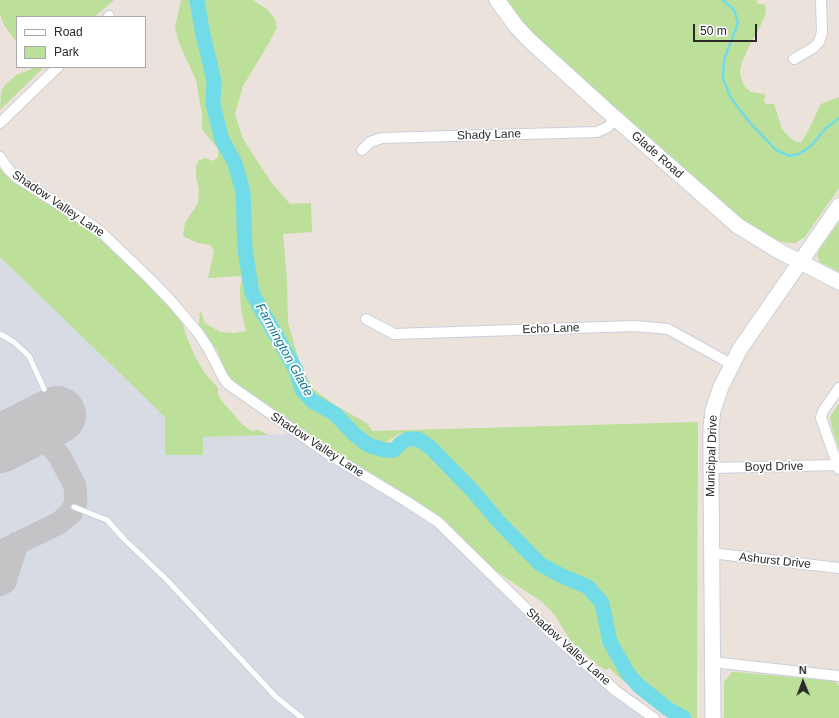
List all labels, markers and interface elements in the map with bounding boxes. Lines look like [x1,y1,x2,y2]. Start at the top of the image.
legend [16,16,146,68]
scale bar [695,16,759,42]
text: 50 m [700,24,727,38]
text: Road [54,25,83,39]
text: Park [54,45,79,59]
street label: Shady Lane [457,127,521,143]
street label: Glade Road [628,129,686,181]
street label: Shadow Valley Lane [9,168,107,240]
water label: Farmington Glade [252,301,316,399]
street label: Echo Lane [522,321,580,337]
street label: Shadow Valley Lane [268,409,366,481]
street label: Municipal Drive [703,415,721,497]
street label: Boyd Drive [745,459,803,475]
street label: Ashurst Drive [738,550,812,572]
street label: Shadow Valley Lane [523,605,613,689]
north arrow [783,662,823,702]
text: N [799,664,807,676]

